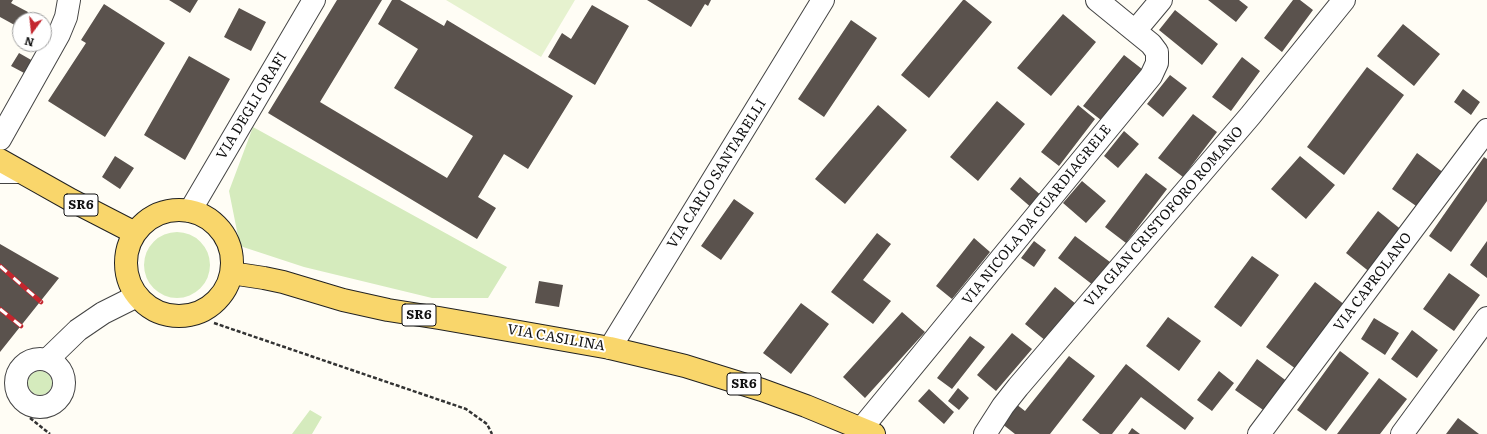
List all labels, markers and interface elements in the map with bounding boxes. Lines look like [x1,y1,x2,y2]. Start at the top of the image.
north arrow [12,12,52,52]
text: N [23,34,36,52]
street label: VIA DEGLI ORAFI [213,49,291,163]
street label: VIA CARLO SANTARELLI [664,96,770,252]
street label: VIA NICOLA DA GUARDIAGRELE [959,121,1115,309]
street label: VIA GIAN CRISTOFORO ROMANO [1081,123,1247,311]
road number: SR6 [64,194,98,216]
street label: VIA CAPROLANO [1330,229,1416,335]
road number: SR6 [402,304,436,326]
street label: VIA CASILINA [506,321,606,355]
road number: SR6 [727,373,761,395]

